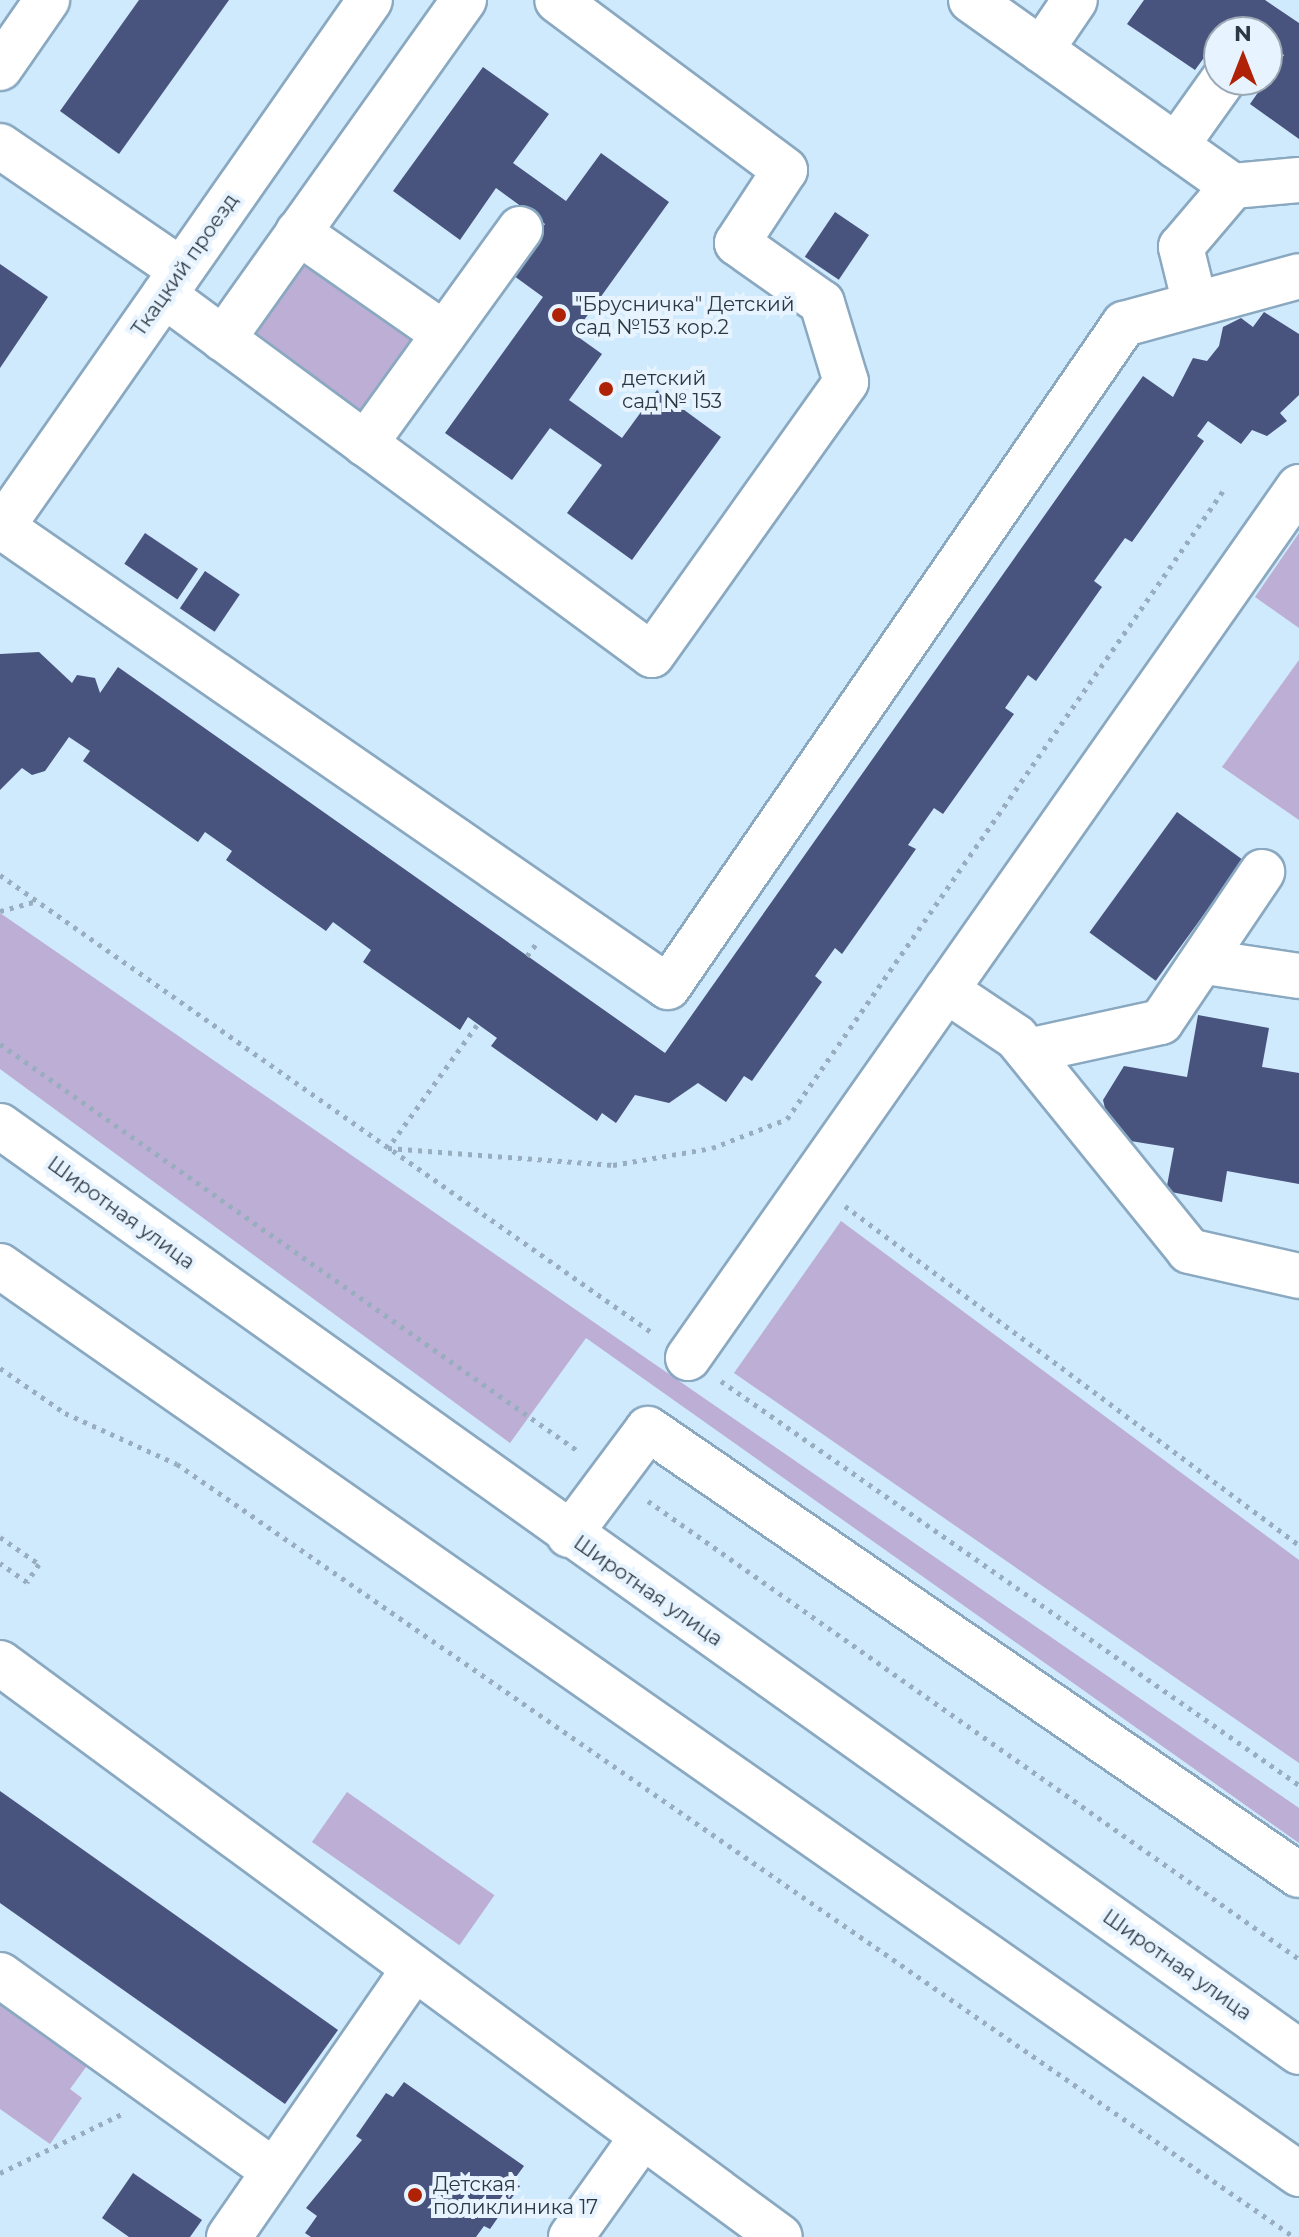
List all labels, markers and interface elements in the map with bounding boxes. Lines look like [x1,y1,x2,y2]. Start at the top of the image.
north arrow [1203,16,1283,96]
text: N [1234,20,1252,47]
street label: Ткацкий проезд [127,189,243,341]
place label: "Брусничка" Детский сад №153 кор.2 [575,292,794,339]
marker: "Брусничка" Детский сад №153 кор.2 [550,306,568,324]
place label: детский сад № 153 [622,366,722,413]
marker: детский сад № 153 [597,380,615,398]
street label: Широтная улица [43,1152,199,1274]
street label: Широтная улица [569,1531,727,1651]
street label: Широтная улица [1098,1905,1256,2025]
place label: Детская поликлиника 17 [433,2172,598,2219]
marker: Детская поликлиника 17 [404,2184,426,2206]

